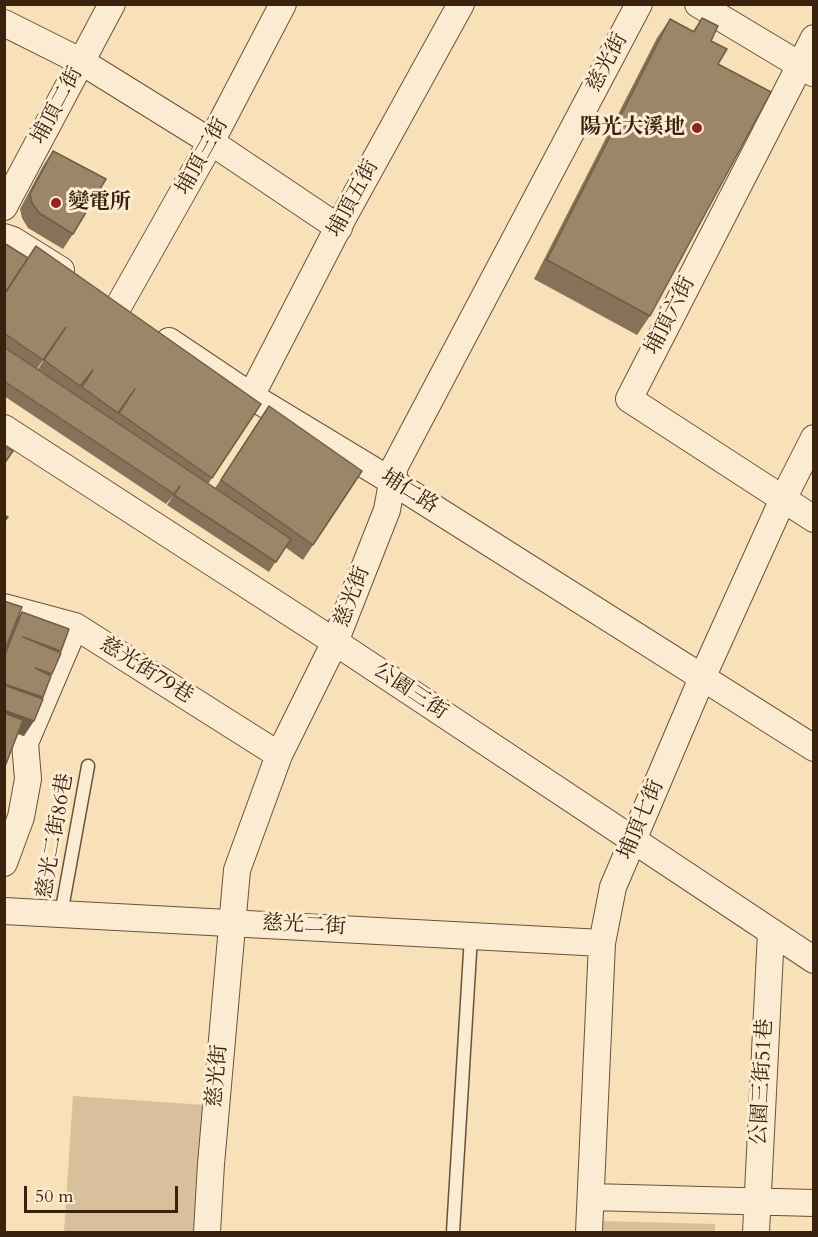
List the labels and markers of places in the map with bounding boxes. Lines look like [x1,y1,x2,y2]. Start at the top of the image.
place label: 陽光大溪地 [580,115,685,141]
marker: 陽光大溪地 [690,121,704,135]
place label: 變電所 [68,190,131,216]
marker: 變電所 [49,196,63,210]

